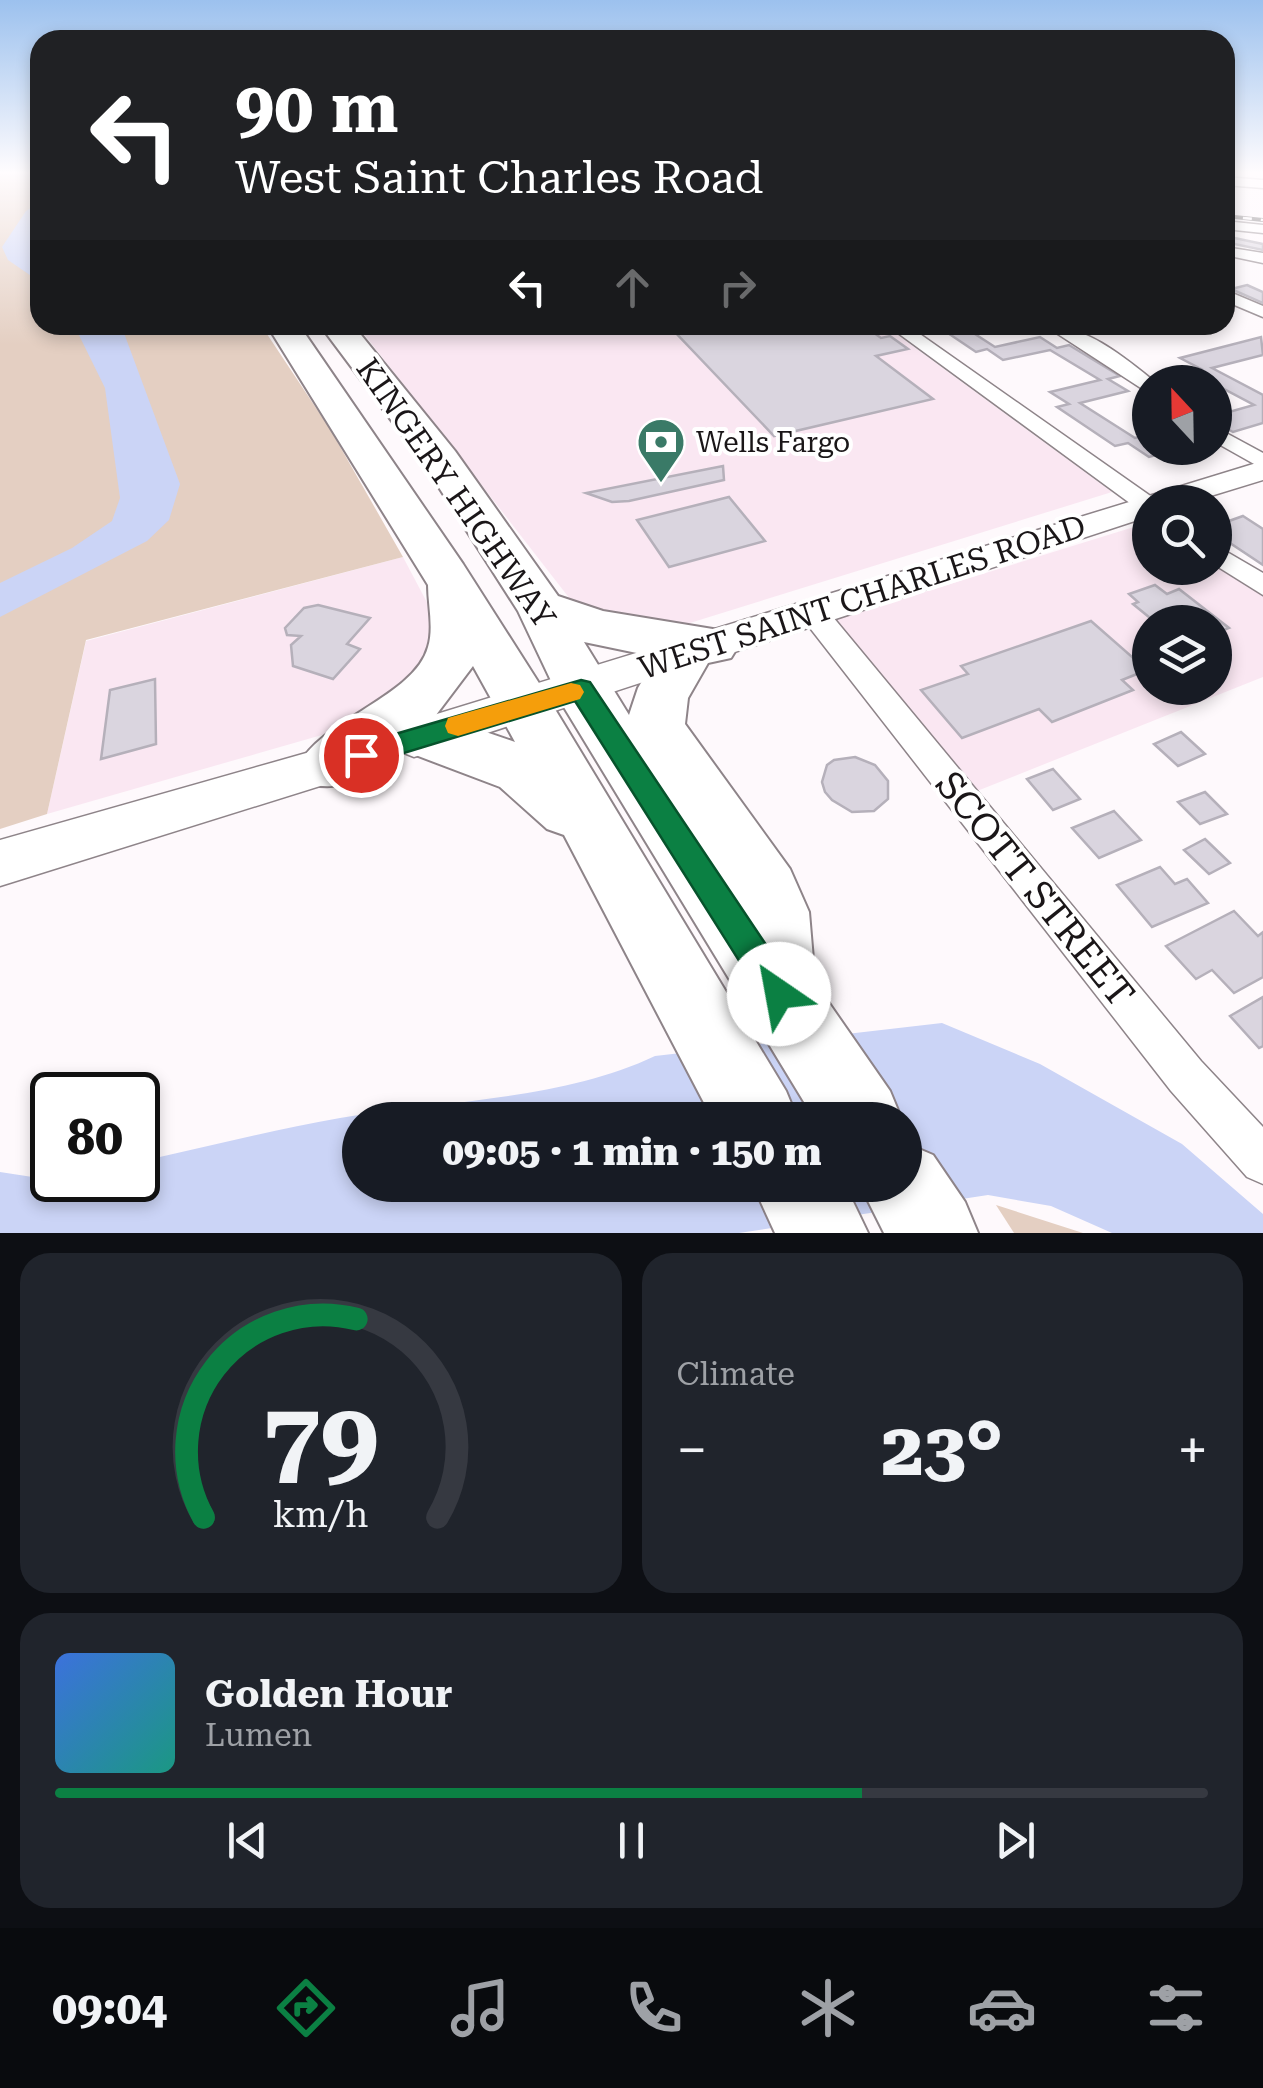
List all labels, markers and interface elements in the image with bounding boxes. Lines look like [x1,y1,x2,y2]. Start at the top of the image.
text: 90 m [235,67,399,149]
icon: left [70,70,200,200]
text: West Saint Charles Road [235,151,763,204]
icon: left [500,260,555,315]
icon: ahead [605,260,660,315]
icon: right [710,260,765,315]
street label: KINGERY HIGHWAY [348,351,564,635]
north arrow [1132,365,1232,465]
map controls [1132,365,1232,705]
bank icon: Wells Fargo [635,416,687,484]
place label: Wells Fargo [696,426,850,459]
button: search [1132,485,1232,585]
street label: WEST SAINT CHARLES ROAD [634,507,1090,687]
button: layers [1132,605,1232,705]
pin [319,713,404,798]
icon: arrive [334,728,389,783]
street label: SCOTT STREET [927,763,1143,1015]
position arrow [727,942,831,1046]
speed limit sign: 80 [30,1072,160,1202]
text: 09:05 · 1 min · 150 m [442,1130,822,1174]
text: Climate [677,1355,795,1393]
text: 79 [263,1379,379,1500]
text: 23° [881,1405,1003,1493]
text: − [677,1418,707,1482]
text: + [1177,1418,1208,1482]
text: km/h [273,1494,369,1536]
text: Golden Hour [205,1672,453,1716]
text: Lumen [205,1716,312,1754]
icon: previous [220,1813,275,1868]
icon: pause [604,1813,659,1868]
icon: next [988,1813,1043,1868]
icon: directions [271,1973,341,2043]
icon: music [445,1973,515,2043]
icon: phone [619,1973,689,2043]
icon: climate [793,1973,863,2043]
icon: car [967,1973,1037,2043]
icon: filters [1141,1973,1211,2043]
text: 09:04 [52,1982,167,2035]

